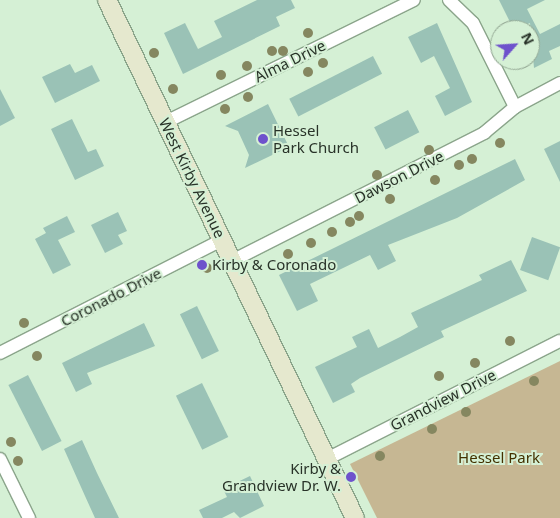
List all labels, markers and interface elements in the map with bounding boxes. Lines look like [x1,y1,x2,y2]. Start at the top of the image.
north arrow [490,20,540,70]
text: N [517,29,539,48]
street label: Alma Drive [252,36,328,86]
street label: West Kirby Avenue [155,115,229,241]
place label: Hessel Park Church [273,121,359,156]
marker: Hessel Park Church [257,133,269,145]
street label: Dawson Drive [351,147,447,207]
place label: Kirby & Coronado [212,256,336,274]
marker: Kirby & Coronado [196,259,208,271]
street label: Coronado Drive [58,264,164,330]
street label: Grandview Drive [387,366,499,434]
park label: Hessel Park [458,449,540,467]
place label: Kirby & Grandview Dr. W. [222,459,341,494]
marker: Kirby & Grandview Dr. W. [345,471,357,483]

